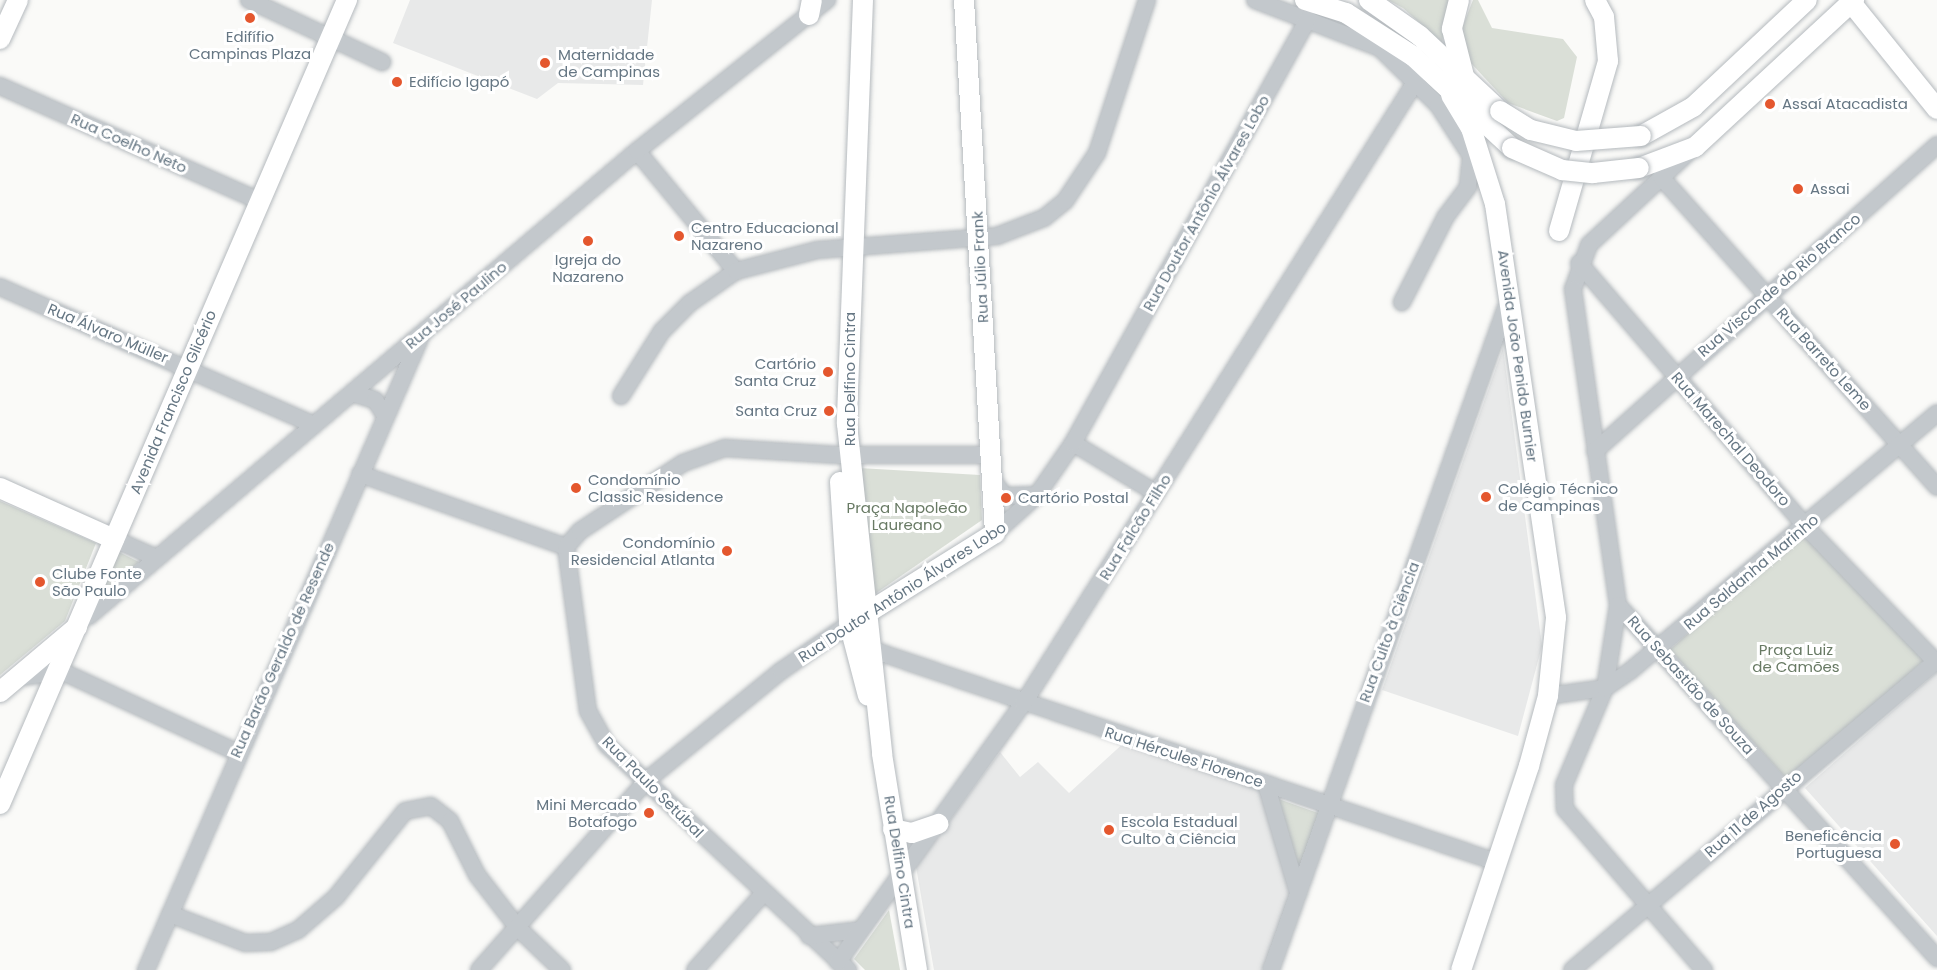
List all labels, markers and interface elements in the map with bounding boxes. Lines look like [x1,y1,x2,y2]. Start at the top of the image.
marker: Edifífio Campinas Plaza [243,11,257,25]
place label: Edifífio Campinas Plaza [189,27,311,62]
place label: Maternidade de Campinas [558,45,660,80]
marker: Maternidade de Campinas [536,54,554,72]
place label: Edifício Igapó [409,73,509,91]
marker: Edifício Igapó [390,75,404,89]
street label: Rua Doutor Antônio Álvares Lobo [1139,92,1273,314]
place label: Assaí Atacadista [1782,95,1908,113]
marker: Assaí Atacadista [1763,97,1777,111]
street label: Rua Coelho Neto [68,109,190,177]
place label: Assai [1810,180,1850,198]
marker: Assai [1791,182,1805,196]
street label: Rua Visconde do Rio Branco [1694,209,1864,361]
street label: Rua Júlio Frank [968,211,992,323]
place label: Centro Educacional Nazareno [691,218,839,253]
marker: Centro Educacional Nazareno [672,229,686,243]
marker: Igreja do Nazareno [581,234,595,248]
street label: Avenida João Penido Burnier [1494,249,1542,463]
place label: Igreja do Nazareno [552,250,624,285]
street label: Rua José Paulino [402,257,510,353]
street label: Rua Álvaro Müller [45,299,171,367]
street label: Rua Barreto Leme [1773,304,1875,414]
street label: Avenida Francisco Glicério [126,307,220,497]
street label: Rua Delfino Cintra [841,312,859,446]
place label: Cartório Santa Cruz [734,354,816,389]
marker: Cartório Santa Cruz [821,365,835,379]
street label: Rua Marechal Deodoro [1668,368,1794,510]
place label: Santa Cruz [735,402,817,420]
marker: Santa Cruz [822,404,836,418]
place label: Condomínio Classic Residence [588,470,723,505]
street label: Rua Falcão Filho [1095,471,1175,583]
place label: Colégio Técnico de Campinas [1498,479,1618,514]
marker: Condomínio Classic Residence [569,481,583,495]
place label: Cartório Postal [1018,489,1129,507]
marker: Colégio Técnico de Campinas [1479,490,1493,504]
marker: Cartório Postal [999,491,1013,505]
park label: Praça Napoleão Laureano [847,498,967,533]
street label: Rua Saldanha Marinho [1680,510,1822,634]
street label: Rua Doutor Antônio Álvares Lobo [795,518,1009,666]
place label: Condomínio Residencial Atlanta [571,533,715,568]
street label: Rua Barão Geraldo de Resende [226,540,338,760]
marker: Condomínio Residencial Atlanta [720,544,734,558]
street label: Rua Culto à Ciência [1355,559,1423,705]
place label: Clube Fonte São Paulo [52,564,142,599]
marker: Clube Fonte São Paulo [33,575,47,589]
street label: Rua Sebastião de Souza [1624,612,1758,758]
park label: Praça Luiz de Camões [1752,640,1840,675]
street label: Rua Hércules Florence [1103,723,1265,791]
street label: Rua Paulo Setúbal [599,733,707,841]
street label: Rua 11 de Agosto [1701,767,1805,861]
street label: Rua Delfino Cintra [881,794,919,930]
place label: Mini Mercado Botafogo [536,795,637,830]
marker: Mini Mercado Botafogo [642,806,656,820]
place label: Escola Estadual Culto à Ciência [1121,812,1238,847]
marker: Escola Estadual Culto à Ciência [1102,823,1116,837]
place label: Beneficência Portuguesa [1785,826,1882,861]
marker: Beneficência Portuguesa [1886,835,1904,853]

